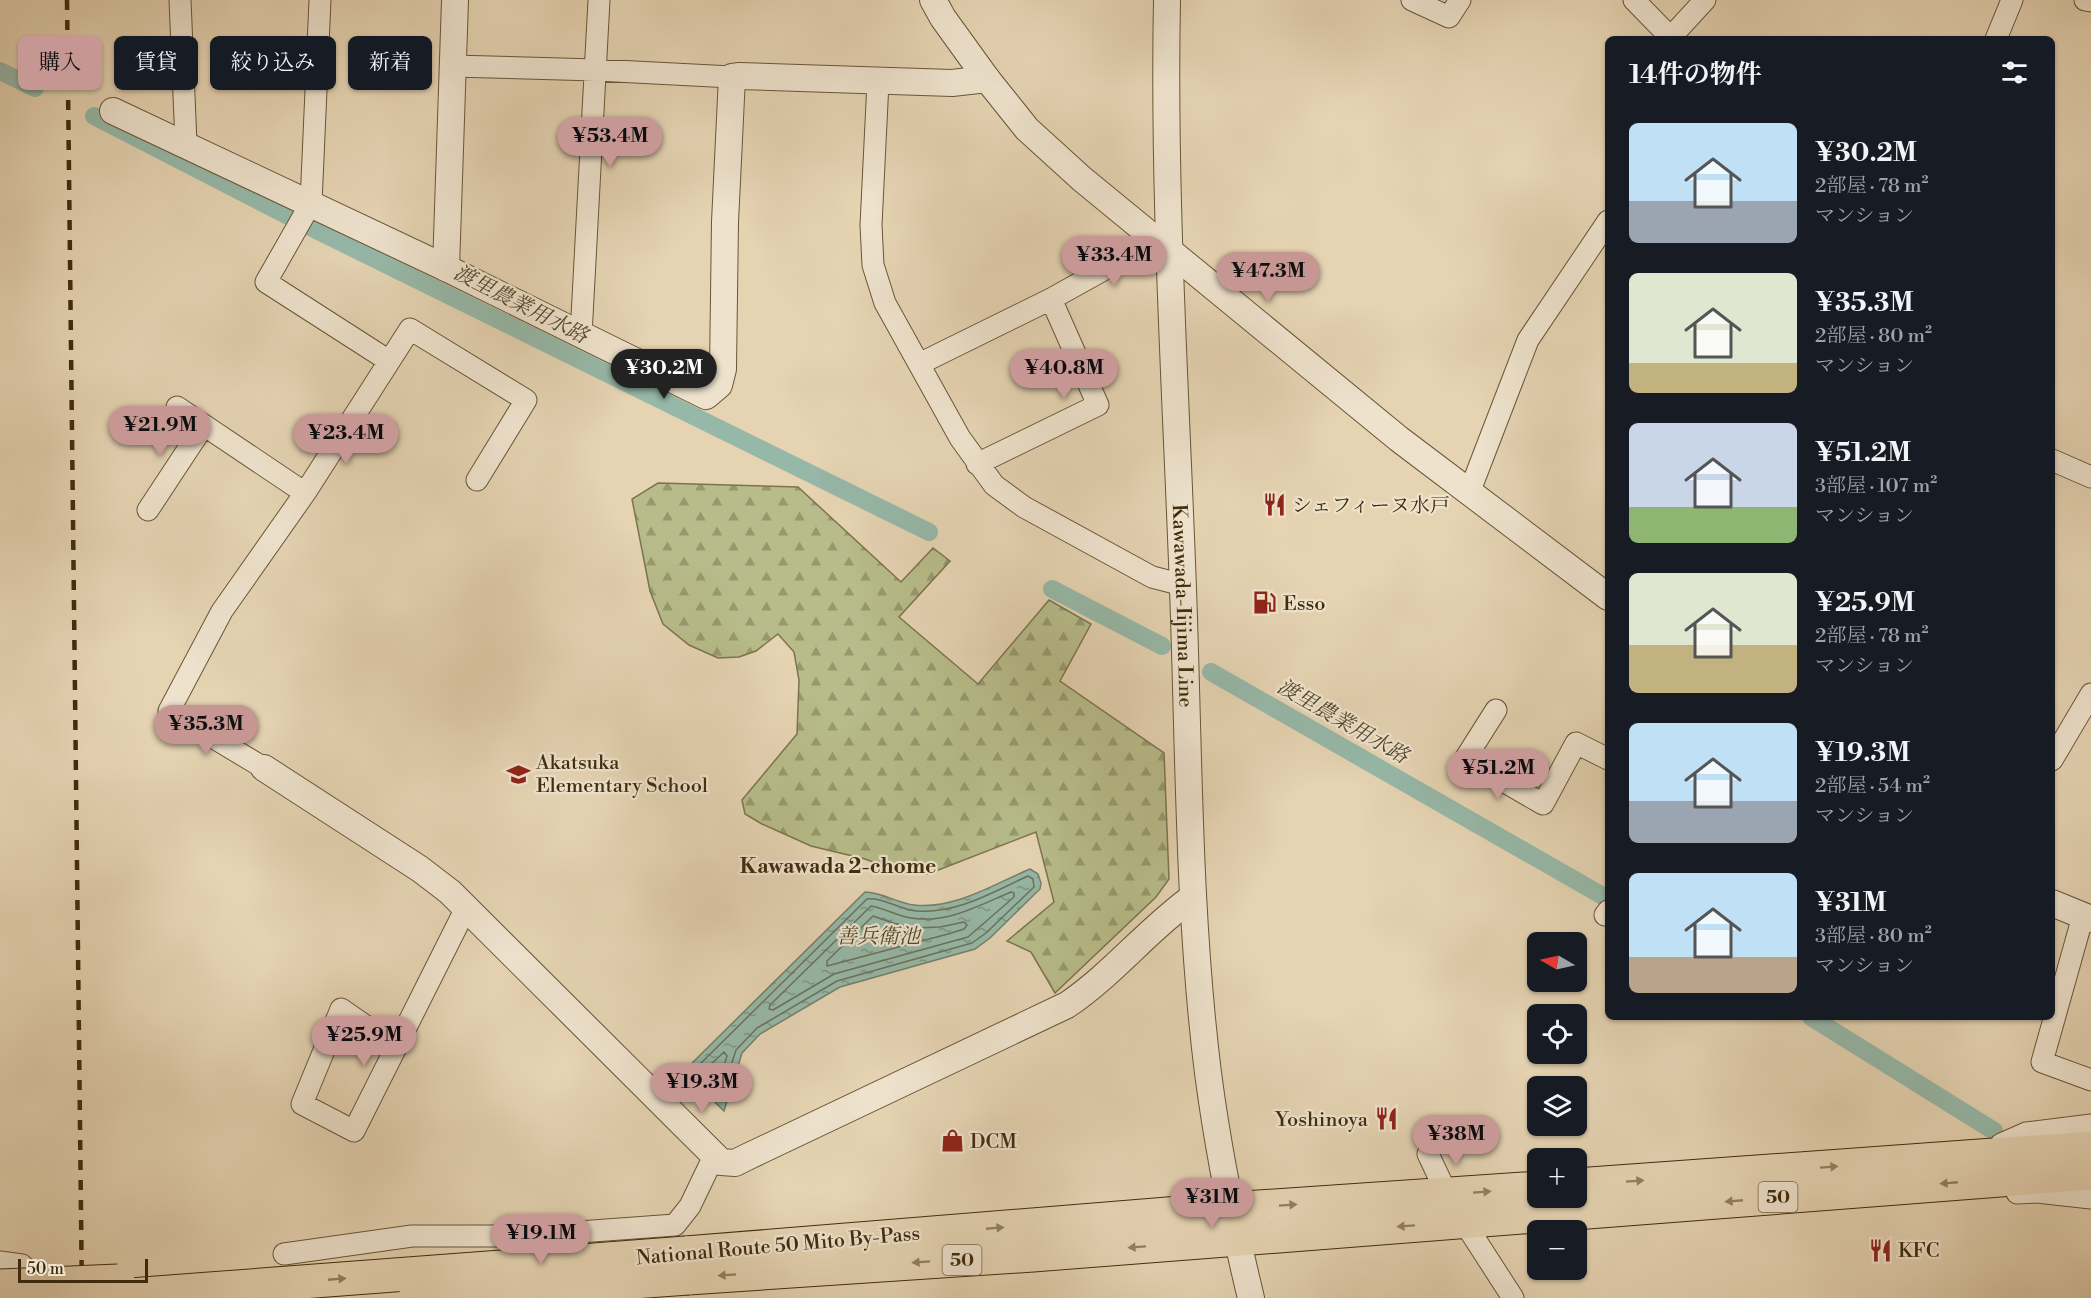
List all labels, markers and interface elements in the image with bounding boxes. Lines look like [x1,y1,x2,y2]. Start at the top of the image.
chip: 購入 [18,36,102,90]
chip: 賃貸 [114,36,198,90]
chip: 絞り込み [210,36,336,90]
chip: 新着 [348,36,432,90]
icon: filters [1998,56,2031,89]
text: 14件の物件 [1629,59,1762,91]
pin: ¥53.4M [561,117,659,168]
text: ¥53.4M [571,124,649,149]
text: ¥30.2M [1815,137,1917,169]
icon: home [1677,147,1749,219]
text: 2部屋 · 78 m² [1815,174,1929,199]
text: マンション [1815,204,1914,229]
pin: ¥33.4M [1065,236,1163,287]
text: ¥33.4M [1076,243,1152,268]
pin: ¥47.3M [1219,252,1317,303]
text: ¥47.3M [1231,259,1305,284]
water label: 渡里農業用水路 [449,260,594,351]
text: ¥35.3M [1815,287,1914,319]
icon: home [1677,297,1749,369]
text: 2部屋 · 80 m² [1815,324,1932,349]
pin: ¥30.2M [615,349,713,400]
pin: ¥40.8M [1015,349,1113,400]
text: マンション [1815,354,1914,379]
text: ¥30.2M [625,356,703,381]
text: ¥40.8M [1024,356,1104,381]
pin: ¥21.9M [111,406,209,457]
text: ¥21.9M [123,413,197,438]
pin: ¥23.4M [297,414,395,465]
text: ¥23.4M [307,421,385,446]
text: ¥51.2M [1815,437,1911,469]
icon: home [1677,447,1749,519]
text: 3部屋 · 107 m² [1815,474,1937,499]
restaurant icon: シェフィーヌ水戸 [1261,492,1287,518]
place label: シェフィーヌ水戸 [1292,494,1450,519]
street label: Kawawada-Iijima Line [1166,504,1198,708]
text: マンション [1815,504,1914,529]
text: ¥25.9M [1815,587,1915,619]
fuel station icon: Esso [1252,590,1278,616]
place label: Esso [1283,592,1326,617]
icon: home [1677,597,1749,669]
text: 2部屋 · 78 m² [1815,624,1929,649]
text: マンション [1815,654,1914,679]
water label: 渡里農業用水路 [1272,674,1414,771]
pin: ¥35.3M [157,705,255,756]
text: ¥35.3M [168,712,244,737]
text: ¥19.3M [1815,737,1910,769]
icon: home [1677,747,1749,819]
pin: ¥51.2M [1449,749,1547,800]
place label: Akatsuka Elementary School [535,751,708,799]
text: ¥51.2M [1461,756,1535,781]
school or university icon: Akatsuka Elementary School [505,761,531,787]
text: 2部屋 · 54 m² [1815,774,1930,799]
text: マンション [1815,804,1914,829]
district label: Kawawada 2-chome [740,854,936,880]
text: ¥31M [1815,887,1887,919]
icon: home [1677,897,1749,969]
water label: 善兵衛池 [836,924,922,950]
text: 3部屋 · 80 m² [1815,924,1932,949]
north arrow [1527,932,1587,992]
map controls [1527,932,1587,1280]
text: マンション [1815,954,1914,979]
button: locate [1527,1004,1587,1064]
pin: ¥25.9M [315,1016,413,1067]
text: ¥25.9M [326,1023,402,1048]
pin: ¥19.3M [653,1063,751,1114]
text: ¥19.3M [665,1070,739,1095]
button: layers [1527,1076,1587,1136]
restaurant icon: Yoshinoya [1373,1106,1399,1132]
place label: Yoshinoya [1274,1108,1369,1133]
pin: ¥38M [1420,1115,1492,1166]
text: ¥38M [1427,1122,1485,1147]
shop icon: DCM [939,1128,965,1154]
place label: DCM [970,1130,1017,1155]
button: + [1527,1148,1587,1208]
one-way arrow [1820,1162,1839,1172]
one-way arrow [1625,1176,1644,1186]
pin: ¥31M [1176,1178,1248,1229]
one-way arrow [1939,1179,1958,1188]
road number: 50 [1758,1182,1798,1212]
text: ¥31M [1184,1185,1240,1210]
one-way arrow [1473,1187,1492,1197]
one-way arrow [1724,1196,1743,1205]
one-way arrow [1278,1200,1297,1210]
pin: ¥19.1M [492,1214,590,1265]
button: − [1527,1220,1587,1280]
text: ¥19.1M [506,1221,576,1246]
street label: National Route 50 Mito By-Pass [635,1222,921,1271]
one-way arrow [1396,1222,1415,1231]
one-way arrow [986,1223,1005,1232]
restaurant icon: KFC [1867,1237,1893,1263]
place label: KFC [1898,1239,1939,1264]
one-way arrow [1127,1242,1146,1252]
road number: 50 [942,1245,982,1275]
scale bar [18,1256,148,1284]
one-way arrow [912,1258,931,1267]
text: 50 m [27,1259,64,1279]
one-way arrow [717,1271,736,1280]
one-way arrow [327,1274,346,1284]

